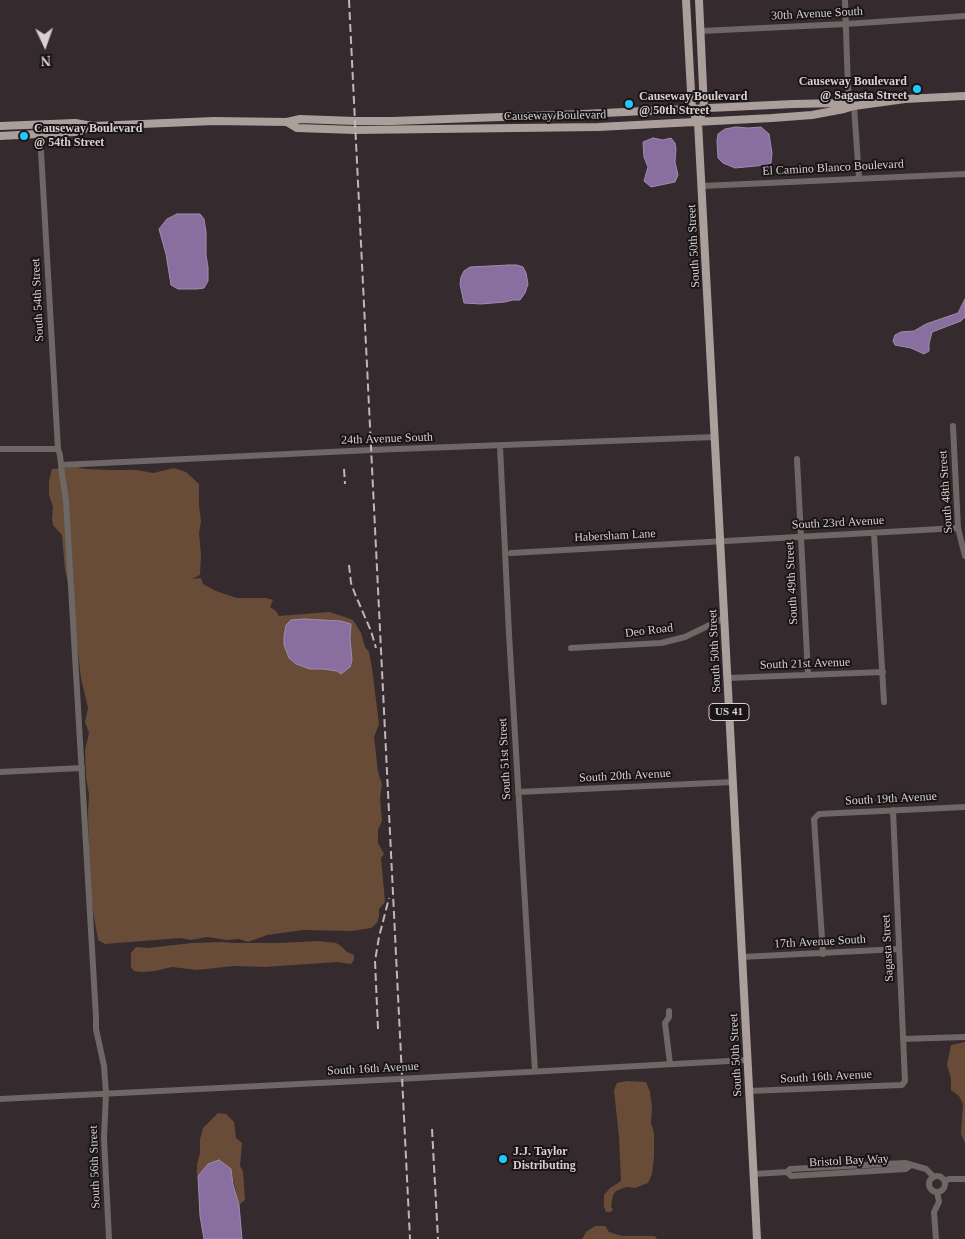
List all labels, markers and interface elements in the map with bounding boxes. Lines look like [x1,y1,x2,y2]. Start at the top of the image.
street label: 30th Avenue South [771,4,863,24]
north arrow [20,20,70,70]
text: N [40,53,51,68]
place label: Causeway Boulevard @ Sagasta Street [799,75,907,103]
marker: Causeway Boulevard @ Sagasta Street [911,83,923,95]
place label: Causeway Boulevard @ 50th Street [639,90,747,118]
marker: Causeway Boulevard @ 50th Street [623,98,635,110]
street label: Causeway Boulevard [504,108,606,124]
place label: Causeway Boulevard @ 54th Street [34,122,142,150]
marker: Causeway Boulevard @ 54th Street [18,130,30,142]
street label: El Camino Blanco Boulevard [762,157,904,179]
street label: South 50th Street [685,204,703,288]
street label: South 54th Street [29,258,47,342]
street label: 24th Avenue South [341,430,433,448]
street label: South 48th Street [936,450,956,534]
street label: South 23rd Avenue [791,513,885,533]
street label: Habersham Lane [574,527,656,545]
street label: South 49th Street [783,541,801,625]
street label: South 50th Street [706,609,724,693]
street label: Deo Road [624,621,674,641]
street label: South 21st Avenue [760,655,850,673]
road number: US 41 [709,704,749,720]
street label: South 51st Street [496,718,514,800]
street label: South 20th Avenue [579,766,671,786]
street label: South 19th Avenue [845,789,937,809]
street label: Sagasta Street [879,914,897,982]
street label: 17th Avenue South [774,932,866,952]
street label: South 50th Street [727,1013,745,1097]
street label: South 16th Avenue [327,1059,419,1079]
street label: South 16th Avenue [780,1067,872,1087]
street label: South 56th Street [86,1125,104,1209]
place label: J.J. Taylor Distributing [513,1145,576,1173]
street label: Bristol Bay Way [809,1152,889,1170]
marker: J.J. Taylor Distributing [497,1153,509,1165]

